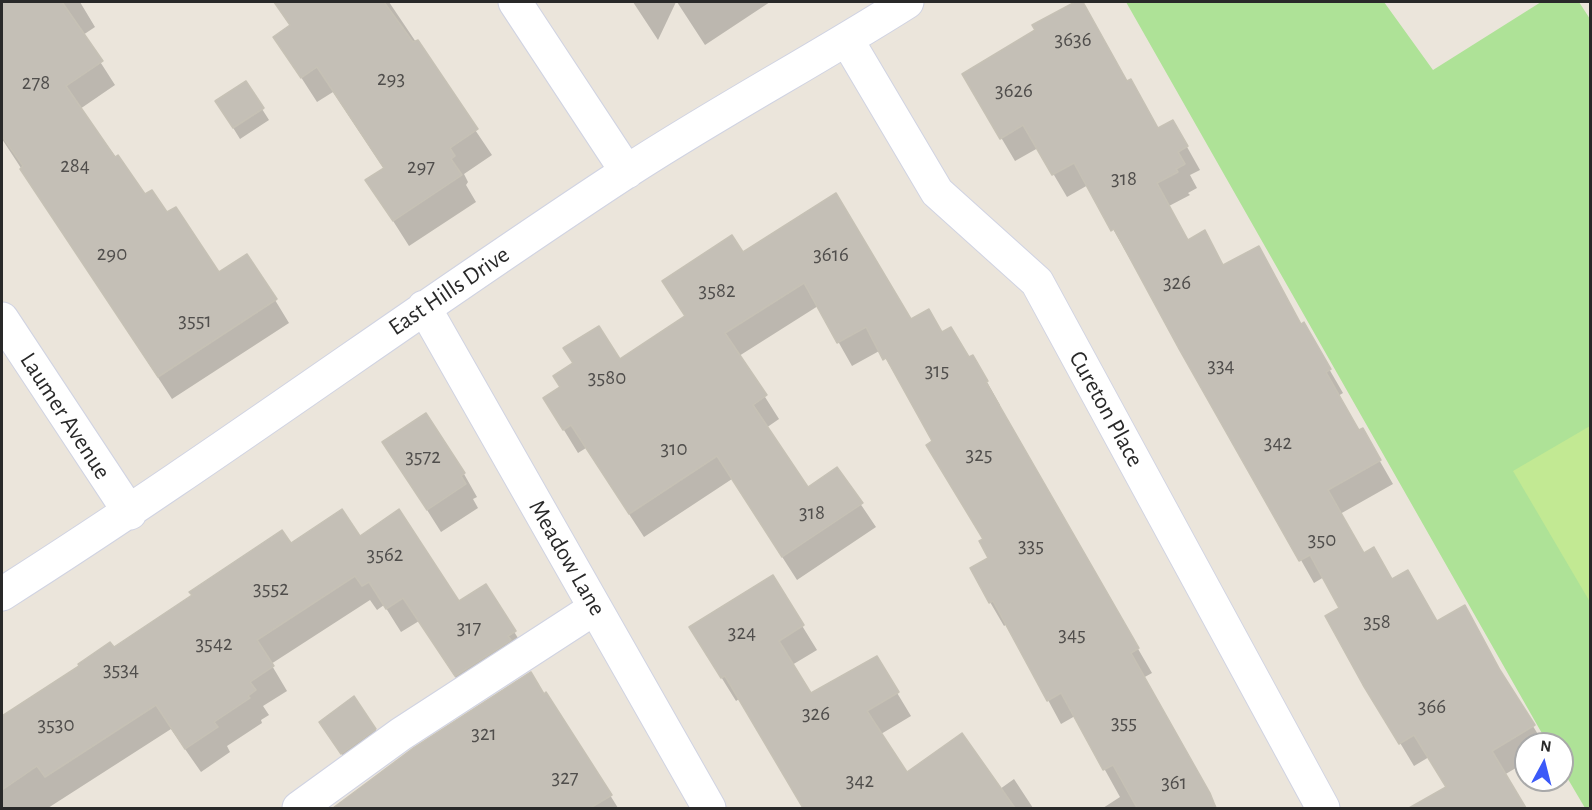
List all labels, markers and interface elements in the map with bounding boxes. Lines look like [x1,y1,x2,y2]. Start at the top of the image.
house number: 3636 [1054,27,1092,53]
house number: 293 [377,66,405,92]
house number: 278 [22,70,50,96]
house number: 3626 [995,78,1033,104]
house number: 284 [60,153,90,179]
house number: 297 [407,154,435,180]
house number: 318 [1111,166,1137,192]
street label: East Hills Drive [383,240,515,342]
house number: 290 [97,241,127,267]
house number: 3616 [813,242,849,268]
house number: 326 [1163,270,1191,296]
house number: 3582 [699,278,735,304]
house number: 3551 [178,308,212,334]
street label: Cureton Place [1062,346,1150,472]
street label: Laumer Avenue [13,347,117,485]
house number: 334 [1207,353,1235,379]
house number: 315 [925,358,949,384]
house number: 3580 [588,365,626,391]
house number: 342 [1264,430,1292,456]
house number: 310 [661,436,687,462]
house number: 325 [966,442,992,468]
house number: 3572 [405,444,441,470]
street label: Meadow Lane [522,495,612,621]
house number: 318 [799,500,825,526]
house number: 350 [1308,527,1336,553]
house number: 335 [1018,533,1044,559]
house number: 3562 [367,542,403,568]
house number: 3552 [253,576,289,602]
house number: 358 [1363,609,1391,635]
house number: 317 [457,615,481,641]
house number: 324 [728,620,756,646]
house number: 345 [1058,622,1086,648]
house number: 3542 [195,631,233,657]
house number: 3534 [103,657,139,683]
house number: 366 [1418,694,1446,720]
house number: 326 [802,701,830,727]
house number: 355 [1111,710,1137,736]
house number: 3530 [37,712,75,738]
house number: 321 [471,721,497,747]
north arrow [1514,732,1574,792]
text: N [1539,738,1552,755]
house number: 327 [552,765,578,791]
house number: 342 [846,768,874,794]
house number: 361 [1161,770,1187,796]

